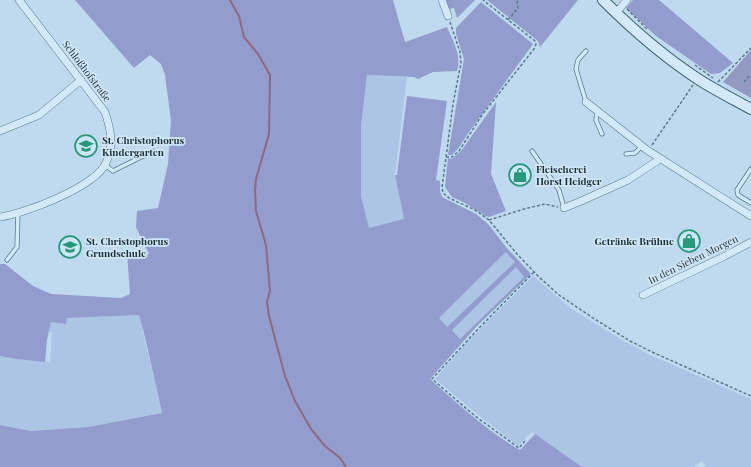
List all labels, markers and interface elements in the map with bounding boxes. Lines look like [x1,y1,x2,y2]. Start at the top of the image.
street label: Schloßhofstraße [59,38,115,104]
school or university icon: St. Christophorus Kindergarten [73,133,99,159]
place label: St. Christophorus Kindergarten [102,133,185,159]
shop icon: Fleischerei Horst Heidger [507,162,533,188]
place label: Fleischerei Horst Heidger [536,162,602,188]
shop icon: Getränke Brühne [676,228,702,254]
street label: In den Sieben Morgen [646,231,740,287]
school or university icon: St. Christophorus Grundschule [57,234,83,260]
place label: St. Christophorus Grundschule [86,234,169,260]
place label: Getränke Brühne [594,234,674,248]

